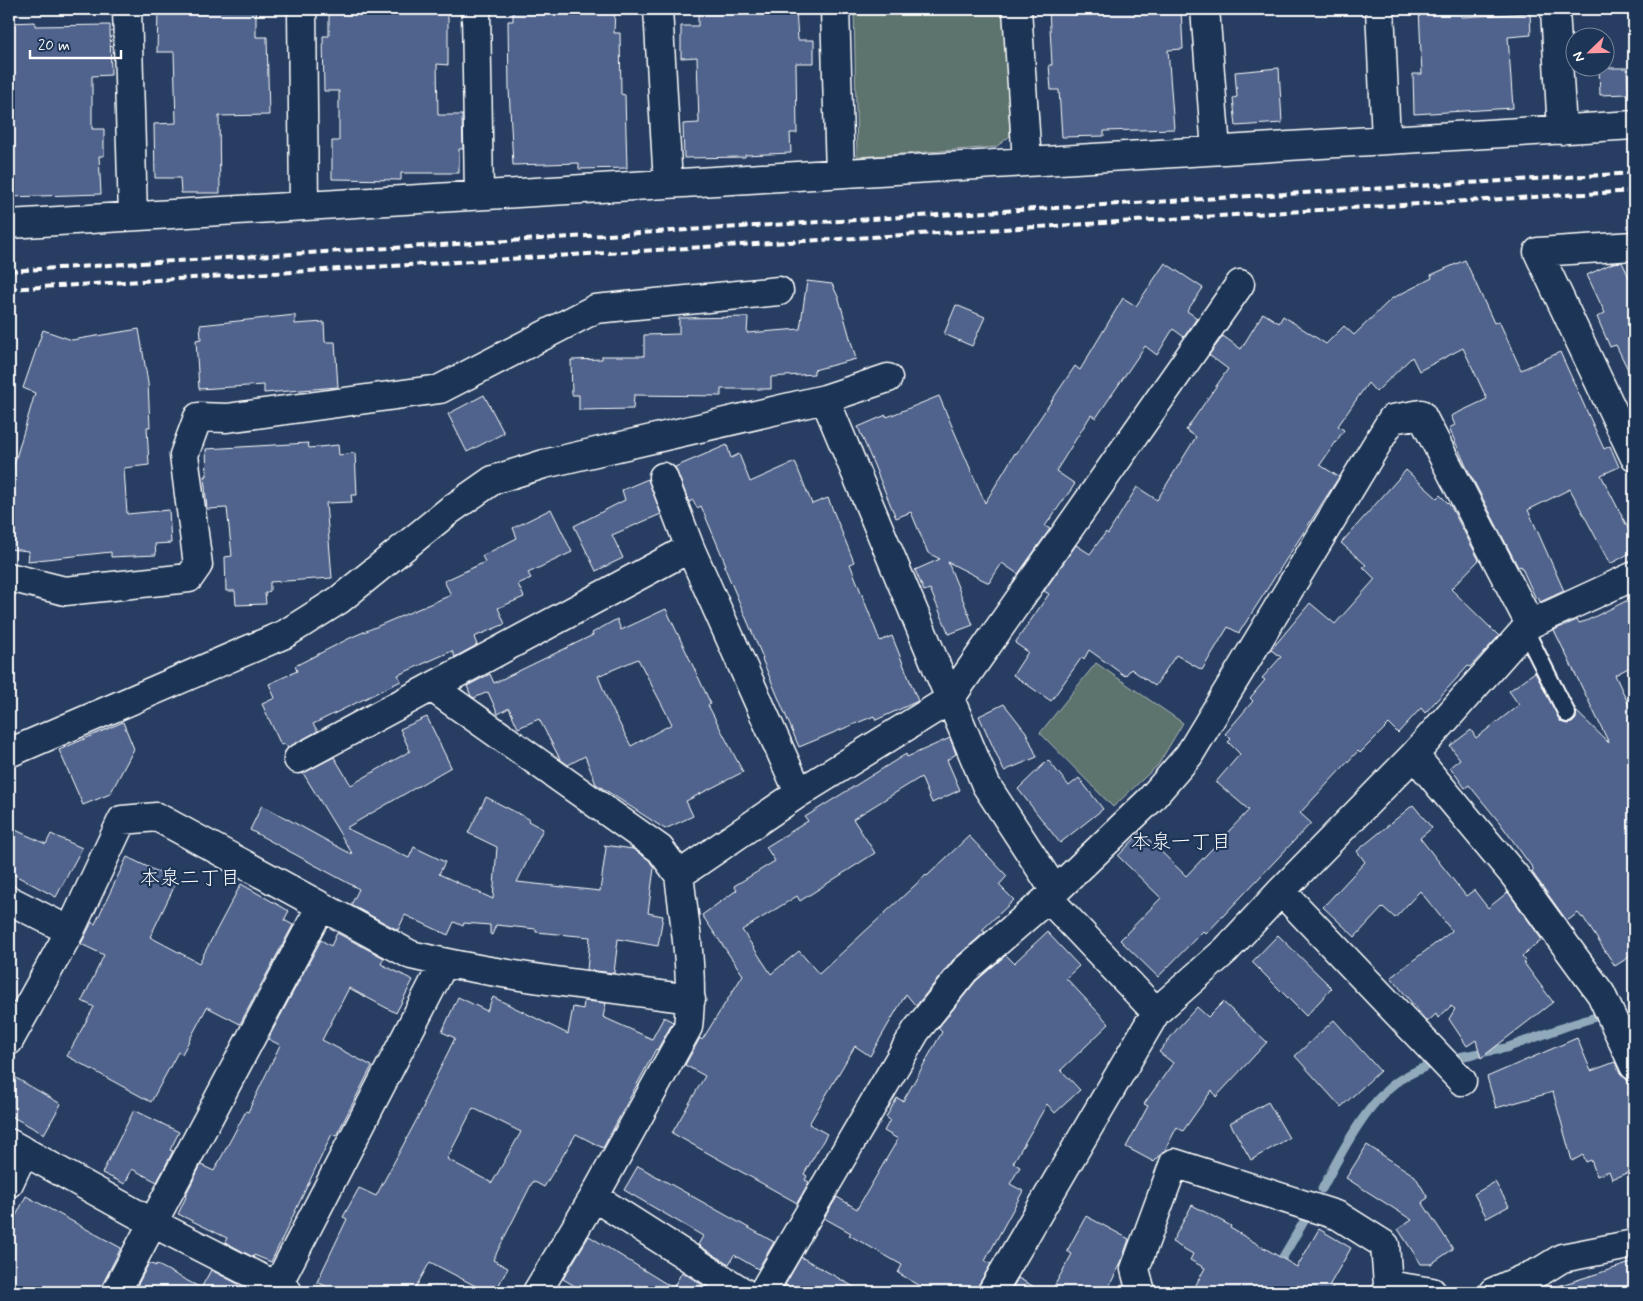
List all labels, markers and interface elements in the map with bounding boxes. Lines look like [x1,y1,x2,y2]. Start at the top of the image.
scale bar [30,28,121,60]
north arrow [1566,28,1616,78]
text: 20 m [38,36,70,56]
text: N [1569,49,1589,64]
district label: 本泉一丁目 [1131,829,1231,856]
district label: 本泉二丁目 [140,865,240,892]

